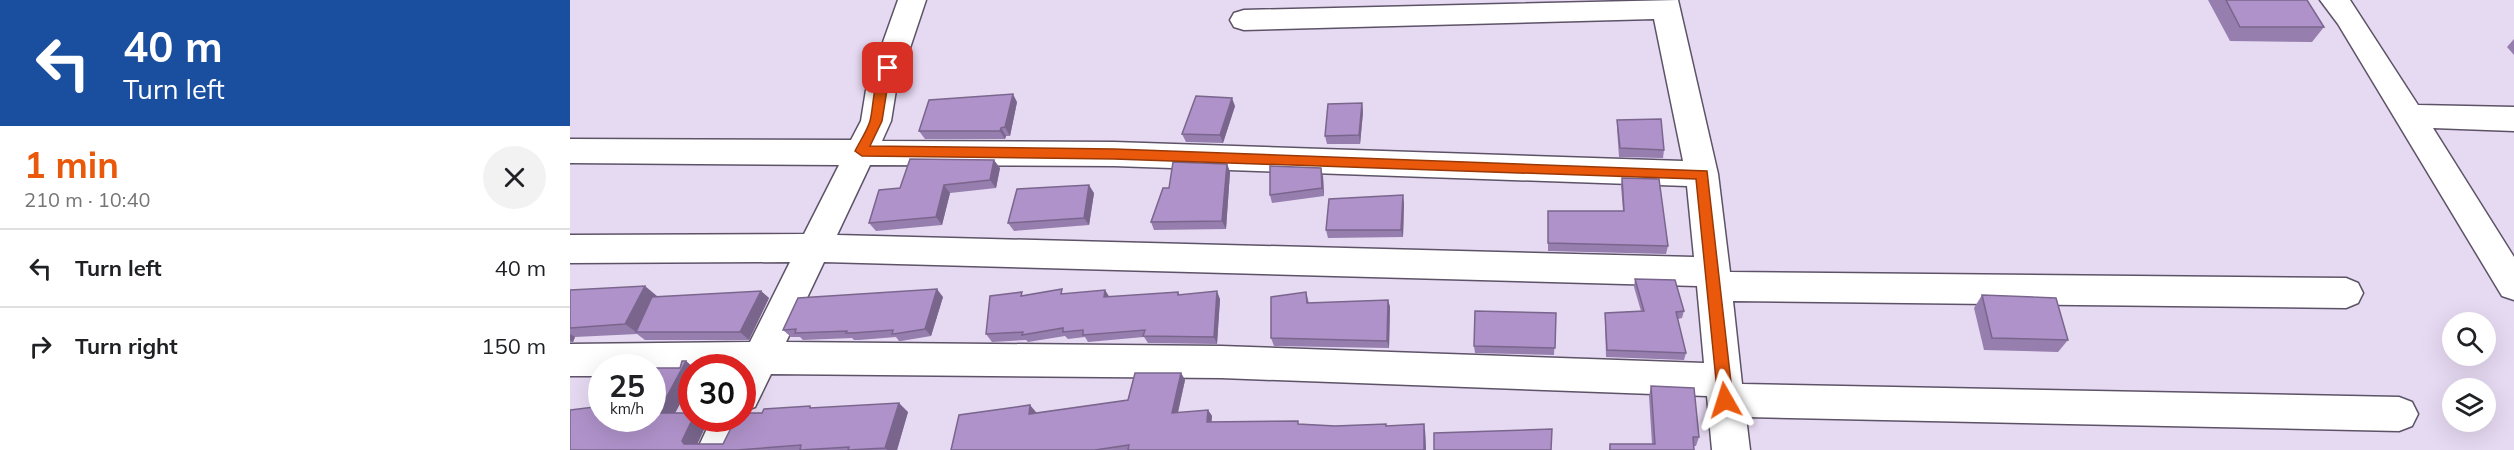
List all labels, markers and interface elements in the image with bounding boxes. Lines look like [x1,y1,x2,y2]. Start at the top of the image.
text: 40 m [123,20,223,73]
icon: left [24,24,102,102]
pin [862,42,913,93]
icon: arrive [871,51,904,84]
text: Turn left [123,72,225,106]
text: 1 min [24,142,119,187]
button: close [483,146,546,209]
text: 210 m · 10:40 [24,187,150,212]
icon: left [24,252,57,285]
text: Turn left [75,254,162,282]
text: 40 m [495,254,546,282]
map controls [2442,312,2496,432]
button: search [2442,312,2496,366]
icon: right [24,330,57,363]
text: Turn right [75,332,178,360]
text: 150 m [481,332,546,360]
speed limit sign: 30 [678,354,756,432]
text: 25 [609,367,645,405]
position arrow [1693,368,1757,432]
button: layers [2442,378,2496,432]
text: km/h [610,399,644,418]

